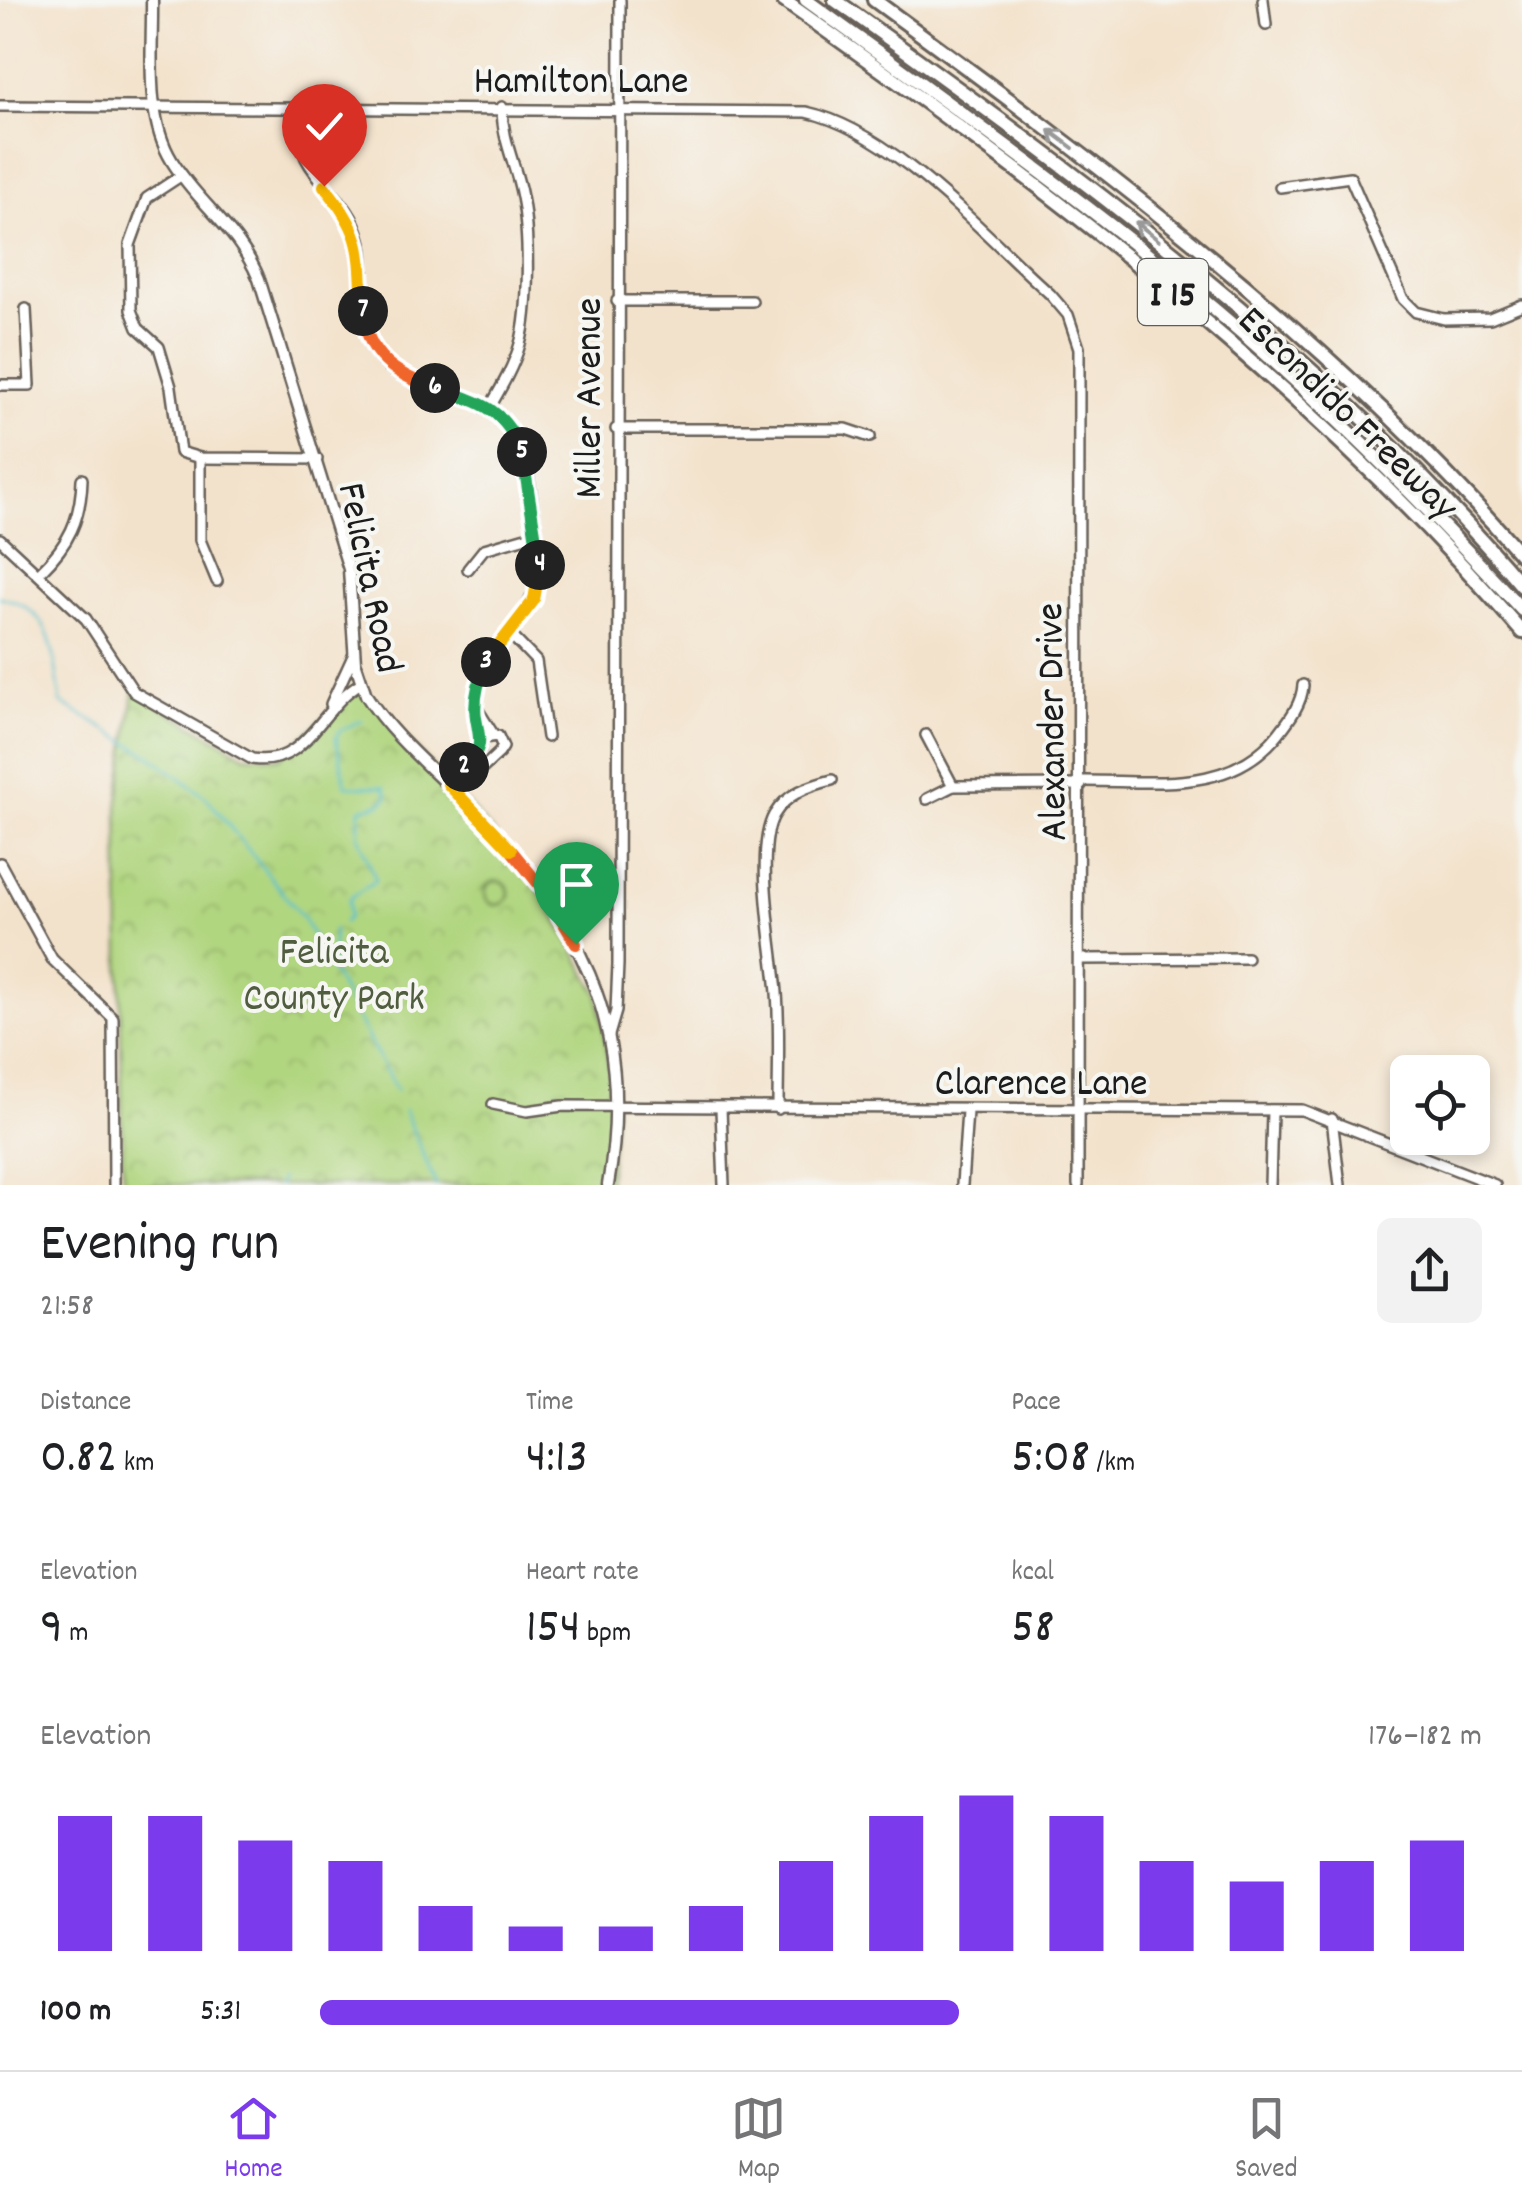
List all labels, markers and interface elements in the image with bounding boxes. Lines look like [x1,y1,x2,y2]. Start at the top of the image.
street label: Hamilton Lane [474,56,688,113]
pin [282,84,367,187]
icon: check [297,99,352,154]
one-way arrow [1048,129,1075,150]
one-way arrow [1134,220,1161,241]
road number: I 15 [1138,259,1208,325]
pin: 7 [338,286,388,336]
text: 7 [358,291,368,331]
street label: Escondido Freeway [1222,295,1469,537]
street label: Miller Avenue [564,298,621,498]
pin: 6 [410,363,460,413]
text: 6 [428,368,442,408]
pin: 5 [497,427,547,477]
text: 5 [516,432,528,472]
street label: Felicita Road [319,478,415,679]
pin: 4 [515,540,565,590]
text: 4 [534,545,546,585]
street label: Alexander Drive [1025,602,1086,842]
pin: 3 [461,637,511,687]
text: 3 [480,642,492,682]
pin: 2 [439,742,489,792]
text: 2 [458,747,470,787]
pin [534,842,619,945]
icon: arrive [549,857,604,912]
park label: Felicita County Park [243,927,425,1030]
map controls [1390,1055,1490,1155]
button: locate [1390,1055,1490,1155]
street label: Clarence Lane [935,1058,1148,1115]
text: Evening run [40,1208,279,1287]
button: share [1377,1218,1482,1323]
text: 21:58 [40,1285,94,1331]
text: Distance [40,1384,131,1424]
text: Time [526,1384,574,1424]
text: Pace [1011,1384,1061,1424]
text: 0.82 [40,1424,117,1496]
text: 4:13 [526,1424,588,1496]
text: 5:08 [1011,1424,1090,1496]
text: km [117,1445,155,1485]
text: /km [1090,1445,1135,1485]
text: Elevation [40,1554,137,1594]
text: Heart rate [526,1554,639,1594]
text: kcal [1011,1554,1054,1594]
text: 9 [40,1594,63,1666]
text: 154 [526,1594,581,1666]
text: 58 [1011,1594,1055,1666]
text: m [63,1615,89,1655]
text: bpm [581,1615,631,1655]
text: Elevation [40,1715,151,1761]
text: 176–182 m [1368,1715,1482,1761]
text: 100 m [40,1990,111,2036]
text: 5:31 [200,1990,241,2036]
tab: Home [224,2091,283,2191]
tab: Map [731,2091,786,2191]
tab: Saved [1235,2091,1298,2191]

